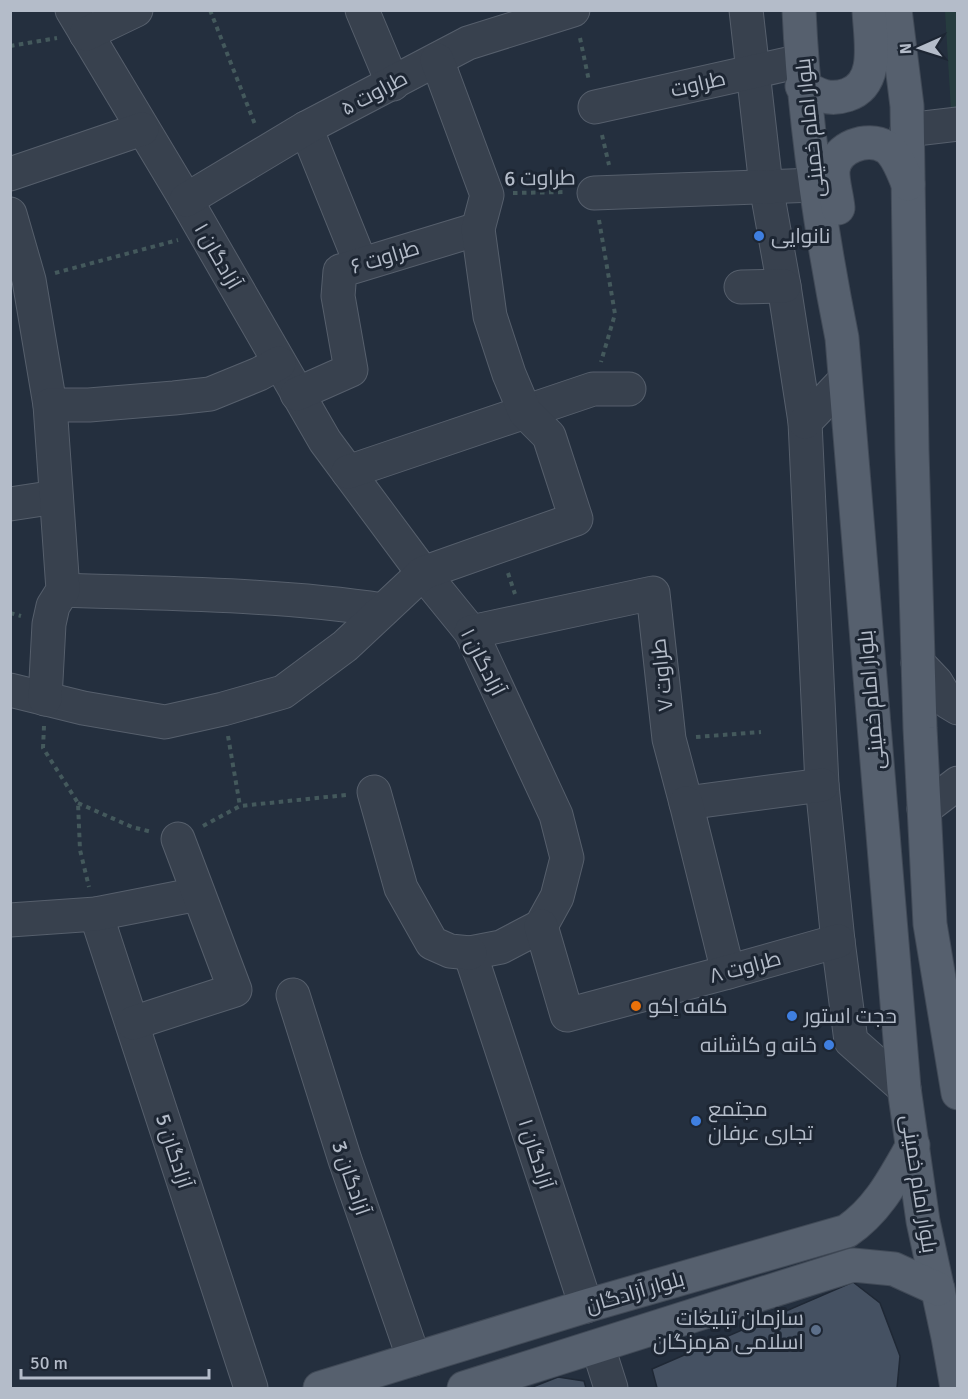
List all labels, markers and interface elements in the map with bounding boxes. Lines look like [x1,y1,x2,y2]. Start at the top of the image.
north arrow [890,18,950,78]
text: N [896,43,916,55]
street label: بلوار امام خمینی [790,57,831,199]
street label: طراوت ۵ [336,65,412,121]
street label: طراوت [668,65,728,103]
street label: طراوت 6 [504,164,576,192]
street label: آزادگان ۱ [189,218,248,294]
place label: نانوایی [771,223,830,249]
marker: نانوایی [752,229,766,243]
street label: طراوت ۶ [348,234,422,280]
street label: آزادگان ۱ [455,624,511,700]
street label: بلوار امام خمینی [852,629,891,771]
street label: طراوت ۷ [645,637,679,713]
street label: طراوت ۸ [706,945,784,989]
place label: کافه اِکو [648,993,728,1019]
marker: کافه اِکو [629,999,643,1013]
place label: حجت استور [803,1003,897,1029]
marker: حجت استور [785,1009,799,1023]
place label: خانه و کاشانه [700,1032,817,1058]
marker: خانه و کاشانه [822,1038,836,1052]
place label: مجتمع تجاری عرفان [708,1096,813,1146]
street label: آزادگان 5 [150,1110,198,1192]
street label: بلوار امام خمینی [894,1113,943,1255]
marker: مجتمع تجاری عرفان [689,1114,703,1128]
street label: آزادگان ۱ [512,1116,560,1193]
street label: آزادگان 3 [326,1137,376,1219]
street label: بلوار آزادگان [583,1266,687,1318]
place label: سازمان تبلیغات اسلامی هرمزگان [653,1305,804,1355]
marker: سازمان تبلیغات اسلامی هرمزگان [809,1323,823,1337]
scale bar [21,1342,208,1380]
text: 50 m [30,1352,68,1374]

